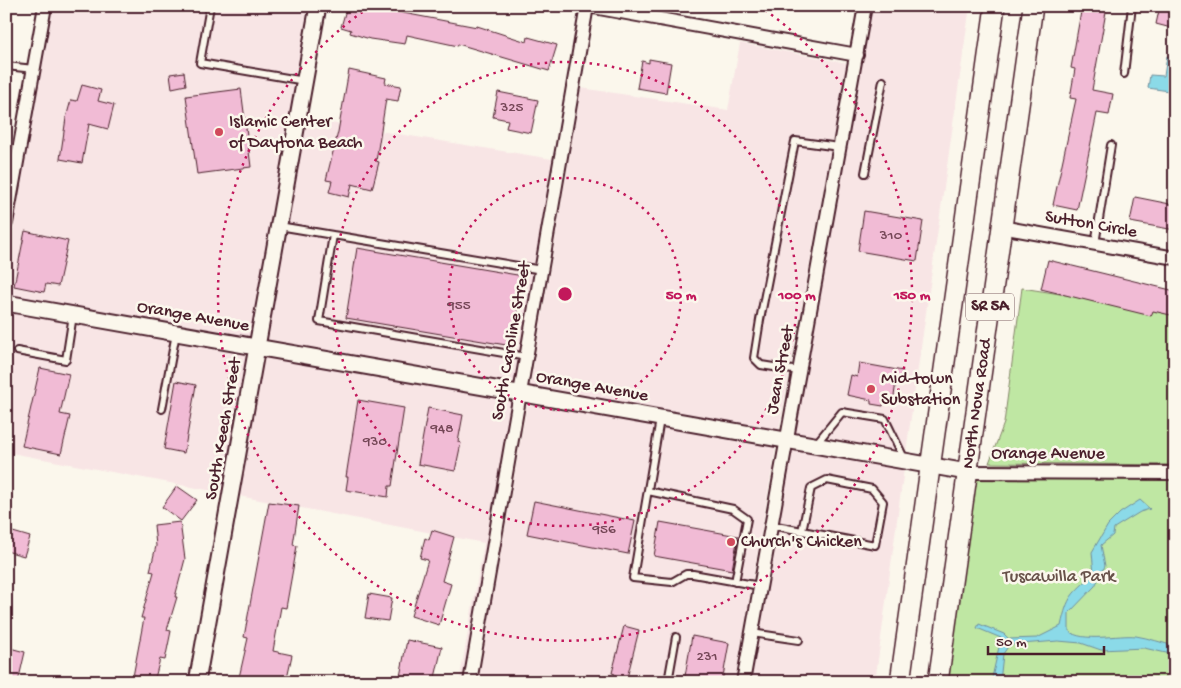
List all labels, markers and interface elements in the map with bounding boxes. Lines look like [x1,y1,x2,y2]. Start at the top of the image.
house number: 325 [499,99,524,117]
place label: Islamic Center of Daytona Beach [229,112,363,154]
marker: Islamic Center of Daytona Beach [213,126,225,138]
street label: Sutton Circle [1043,207,1139,244]
house number: 310 [879,227,903,245]
street label: South Caroline Street [488,258,537,422]
centre of rings [556,285,574,303]
text: 50 m [666,287,697,305]
text: 100 m [777,287,816,305]
text: 150 m [893,287,931,305]
road number: SR 5A [966,294,1014,320]
street label: Orange Avenue [135,297,251,337]
house number: 955 [446,297,471,315]
street label: Jean Street [762,322,800,416]
street label: North Nova Road [958,336,997,470]
street label: South Keech Street [201,355,247,502]
street label: Orange Avenue [534,367,650,407]
place label: Mid-town Substation [881,369,961,411]
marker: Mid-town Substation [865,383,877,395]
house number: 948 [430,420,453,438]
house number: 930 [362,433,387,451]
street label: Orange Avenue [991,444,1106,465]
house number: 956 [591,521,616,539]
place label: Church's Chicken [741,532,862,553]
marker: Church's Chicken [725,536,737,548]
park label: Tuscawilla Park [1002,567,1117,588]
scale bar [988,623,1105,655]
text: 50 m [996,634,1027,652]
house number: 231 [696,648,718,666]

